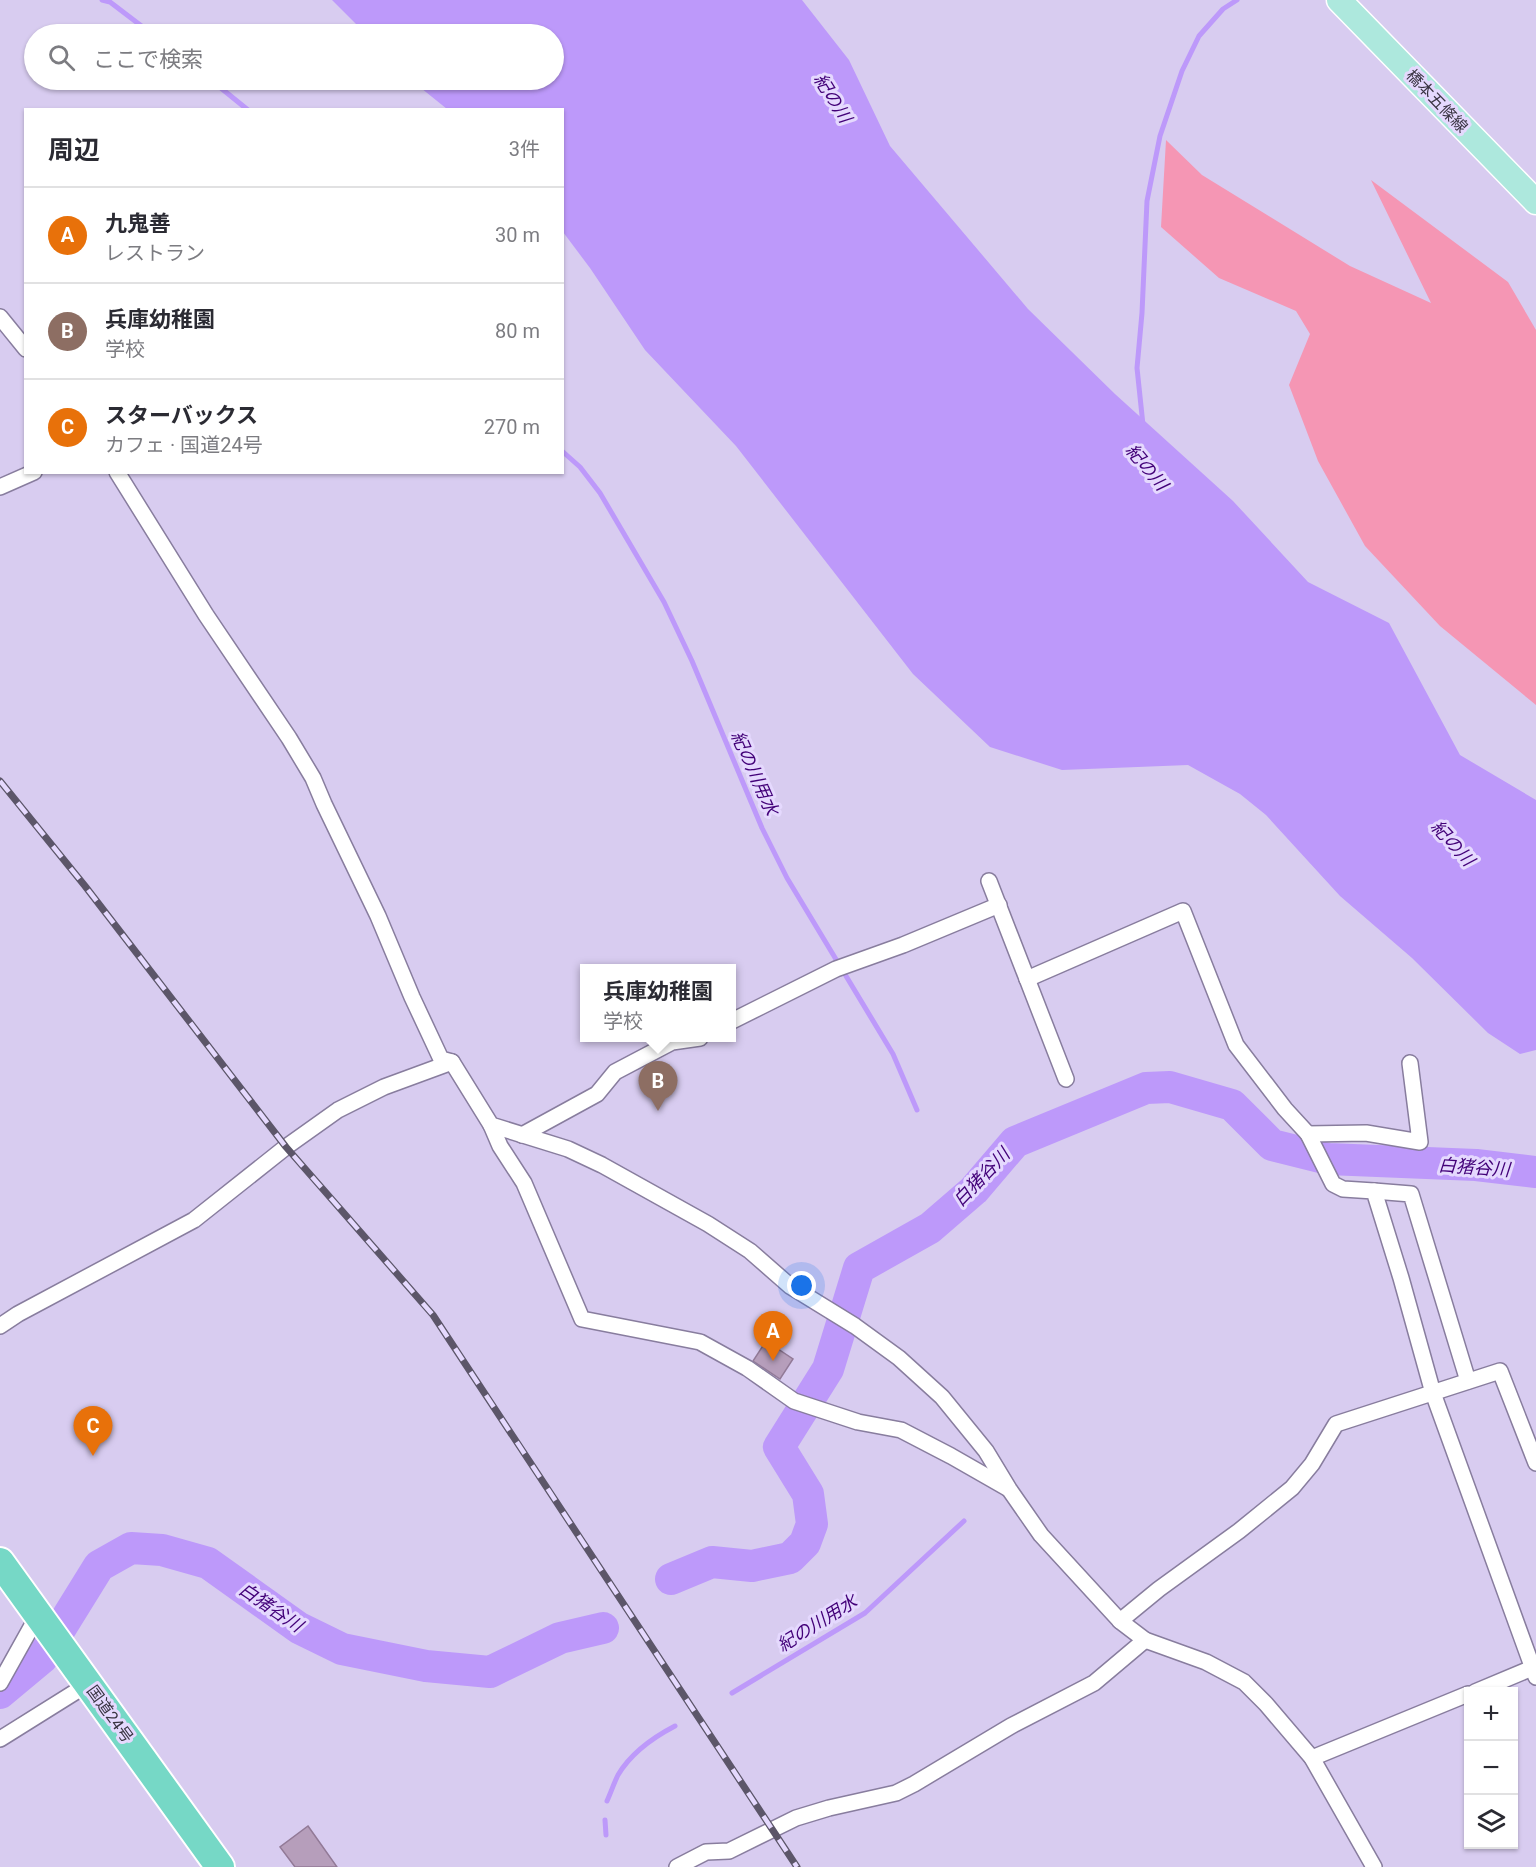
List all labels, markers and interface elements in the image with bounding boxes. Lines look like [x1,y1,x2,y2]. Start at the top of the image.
search box [24,24,564,90]
icon: search [45,41,78,74]
text: ここで検索 [93,47,203,72]
street label: 橋本五條線 [1402,66,1472,136]
water label: 紀の川 [810,70,857,128]
text: 周辺 [48,135,100,165]
text: 3件 [509,137,540,161]
text: 九鬼善 [105,211,171,236]
text: A [61,223,74,247]
text: 30 m [495,223,540,247]
text: レストラン [105,241,205,265]
text: 兵庫幼稚園 [105,307,215,332]
text: B [61,319,74,343]
text: 80 m [495,319,540,343]
text: 学校 [105,337,145,361]
text: スターバックス [105,403,258,428]
text: C [61,415,74,439]
text: 270 m [484,415,540,439]
text: カフェ · 国道24号 [105,433,263,457]
water label: 紀の川 [1122,440,1174,496]
water label: 紀の川用水 [727,728,784,820]
water label: 紀の川 [1427,816,1480,872]
popup [580,964,736,1042]
text: 兵庫幼稚園 [603,979,713,1004]
text: 学校 [603,1009,643,1033]
pin: B [638,1062,678,1111]
water label: 白猪谷川 [948,1142,1015,1210]
water label: 白猪谷川 [1437,1154,1513,1180]
your location [787,1271,816,1300]
pin: A [754,1312,792,1361]
pin: C [74,1406,112,1456]
water label: 白猪谷川 [235,1578,308,1637]
water label: 紀の川用水 [773,1589,862,1656]
street label: 国道24号 [83,1682,137,1746]
map controls [1464,1687,1518,1849]
button: + [1464,1687,1518,1741]
button: − [1464,1741,1518,1795]
button: layers [1464,1795,1518,1849]

